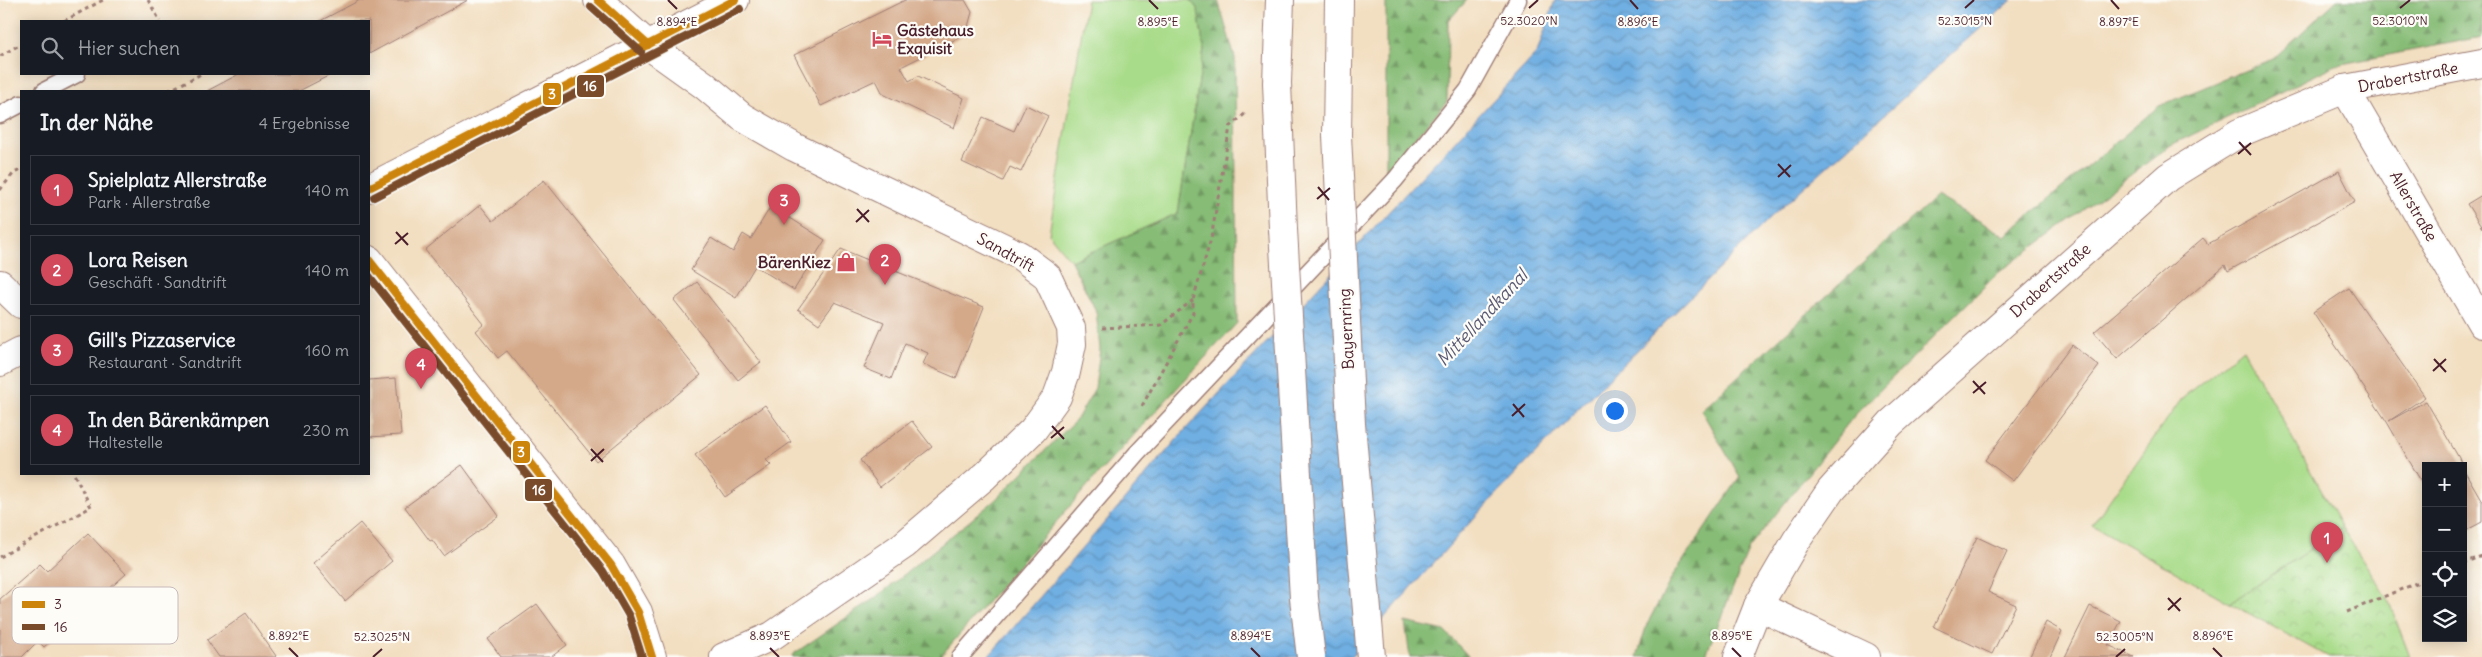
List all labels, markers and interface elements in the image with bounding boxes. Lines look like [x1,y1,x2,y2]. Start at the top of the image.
text: 52.3020°N [1500,13,1558,28]
text: 52.3015°N [1938,13,1992,28]
text: 52.3010°N [2372,13,2428,28]
text: 8.894°E [656,14,698,29]
text: 8.895°E [1137,14,1179,29]
text: 8.896°E [1617,14,1659,29]
text: 8.897°E [2099,14,2139,29]
search box [20,20,370,75]
place label: Gästehaus Exquisit [897,20,974,59]
hotel icon: Gästehaus Exquisit [871,28,893,50]
icon: search [38,34,66,62]
text: Hier suchen [78,36,180,60]
street label: Drabertstraße [2356,57,2460,97]
line badge: 16 [576,74,605,98]
text: 16 [583,77,597,95]
line badge: 3 [542,82,562,106]
text: 3 [548,85,556,103]
text: In der Nähe [40,109,153,136]
text: 4 Ergebnisse [259,113,350,133]
street label: Allerstraße [2386,167,2442,245]
text: Spielplatz Allerstraße [88,168,267,192]
text: 1 [54,180,60,200]
text: 140 m [305,180,349,200]
pin: 3 [768,184,800,225]
text: Park · Allerstraße [88,192,210,212]
street label: Sandtrift [974,228,1039,276]
street label: Drabertstraße [2006,239,2094,321]
pin: 2 [869,244,901,285]
text: Lora Reisen [88,248,188,272]
shop icon: BärenKiez [835,251,857,273]
place label: BärenKiez [758,252,831,272]
text: 2 [53,260,61,280]
text: 140 m [305,260,349,280]
water label: Mittellandkanal [1431,262,1534,371]
text: Geschäft · Sandtrift [88,272,227,292]
street label: Bayernring [1334,288,1358,370]
text: Gill's Pizzaservice [88,328,236,352]
text: 3 [52,340,62,360]
text: 160 m [305,340,349,360]
pin: 4 [405,348,437,389]
text: Restaurant · Sandtrift [88,352,242,372]
your location [1602,398,1628,424]
text: In den Bärenkämpen [88,408,269,432]
text: 4 [52,420,62,440]
text: 230 m [303,420,349,440]
text: Haltestelle [88,432,163,452]
line badge: 3 [512,440,531,464]
text: 3 [517,443,525,461]
map controls [2422,462,2467,642]
button: + [2422,462,2467,507]
line badge: 16 [524,478,553,502]
text: 16 [532,481,546,499]
button: − [2422,507,2467,552]
pin: 1 [2311,522,2343,563]
button: locate [2422,552,2467,597]
legend [12,587,178,644]
text: 3 [54,595,62,613]
button: layers [2422,597,2467,642]
text: 16 [54,618,68,636]
text: 8.892°E [269,628,309,643]
text: 8.893°E [749,628,791,643]
text: 8.894°E [1230,628,1272,643]
text: 8.895°E [1711,628,1753,643]
text: 8.896°E [2192,628,2234,643]
text: 52.3025°N [354,629,410,644]
text: 52.3005°N [2096,629,2154,644]

